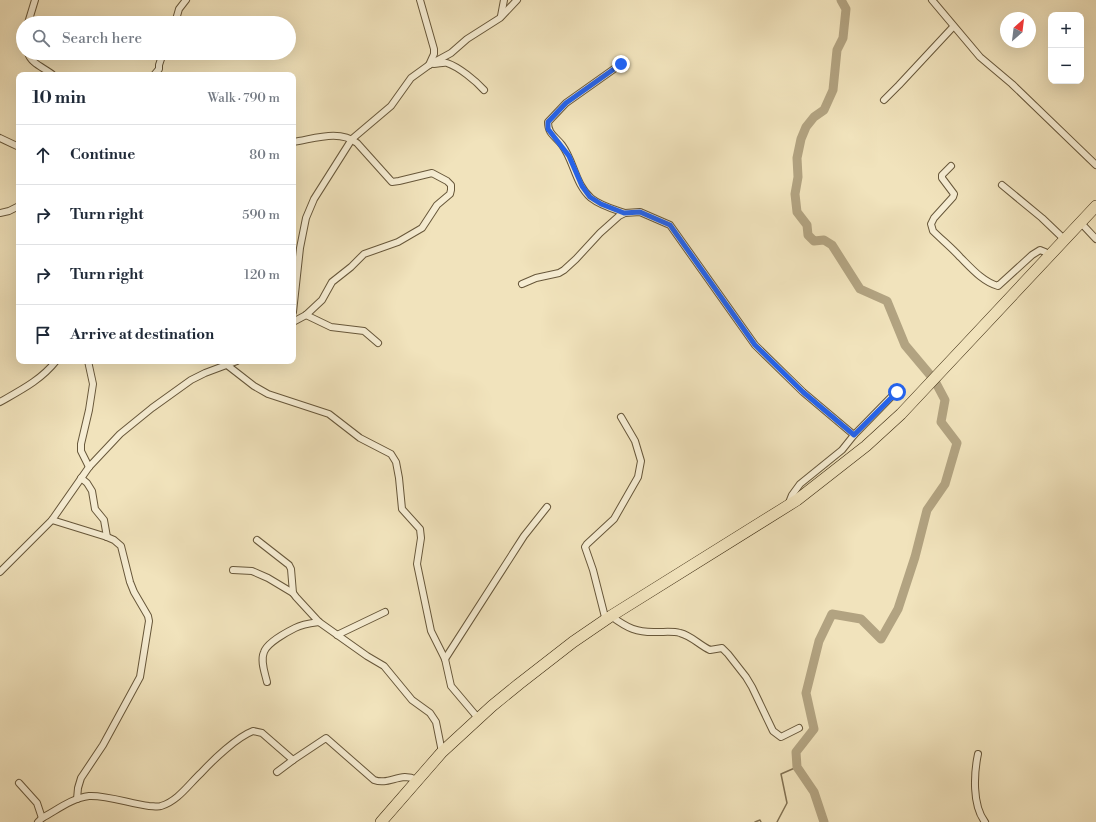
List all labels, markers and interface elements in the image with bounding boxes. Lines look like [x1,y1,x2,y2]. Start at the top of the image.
north arrow [1000,12,1036,48]
map controls [1048,12,1084,84]
button: + [1048,12,1084,48]
search box [16,16,296,60]
icon: search [30,27,52,49]
text: Search here [62,29,142,48]
button: − [1048,48,1084,84]
route end [612,55,630,73]
text: 10 min [32,87,86,109]
text: Walk · 790 m [207,90,280,106]
icon: ahead [32,144,54,166]
text: Continue [70,145,135,164]
text: 80 m [249,147,280,163]
icon: right [32,204,54,226]
text: Turn right [70,205,144,224]
text: 590 m [242,207,280,223]
icon: right [32,264,54,286]
text: Turn right [70,265,144,284]
text: 120 m [244,267,280,283]
icon: arrive [32,324,54,346]
text: Arrive at destination [70,325,214,344]
route start [888,383,906,401]

